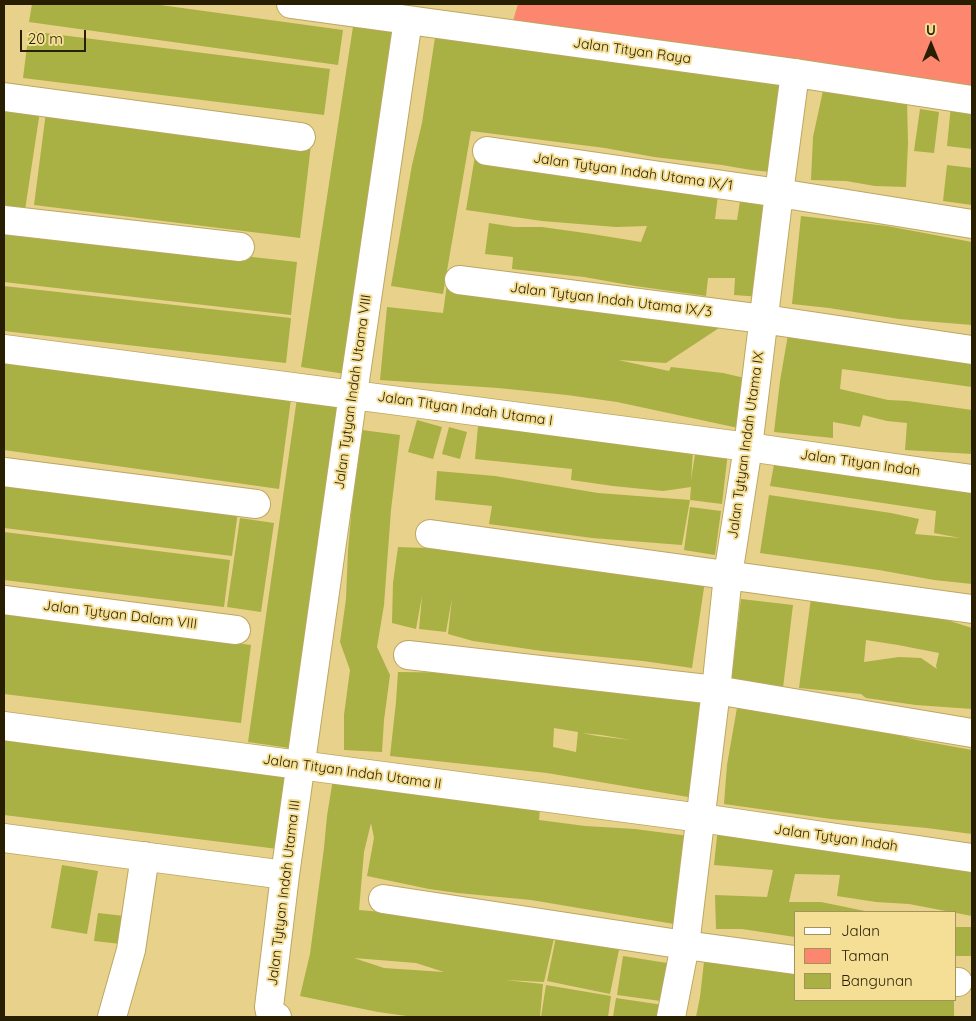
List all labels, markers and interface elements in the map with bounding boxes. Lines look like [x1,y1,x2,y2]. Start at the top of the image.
scale bar [22,20,89,52]
north arrow [906,20,956,70]
text: U [926,21,936,39]
text: 20 m [28,29,63,48]
street label: Jalan Tityan Raya [572,34,692,68]
street label: Jalan Tytyan Indah Utama IX/1 [532,150,734,194]
street label: Jalan Tytyan Indah Utama IX/3 [509,279,713,321]
street label: Jalan Tytyan Indah Utama VIII [331,293,375,491]
street label: Jalan Tytyan Indah Utama IX [725,350,767,540]
street label: Jalan Tityan Indah Utama I [376,388,554,430]
street label: Jalan Tityan Indah [799,446,921,480]
street label: Jalan Tytyan Dalam VIII [42,597,198,633]
street label: Jalan Tityan Indah Utama II [262,751,442,793]
street label: Jalan Tytyan Indah Utama III [264,799,304,987]
street label: Jalan Tytyan Indah [773,821,899,855]
legend [794,911,956,1001]
text: Jalan [841,921,880,940]
text: Taman [841,946,889,965]
text: Bangunan [841,971,913,990]

